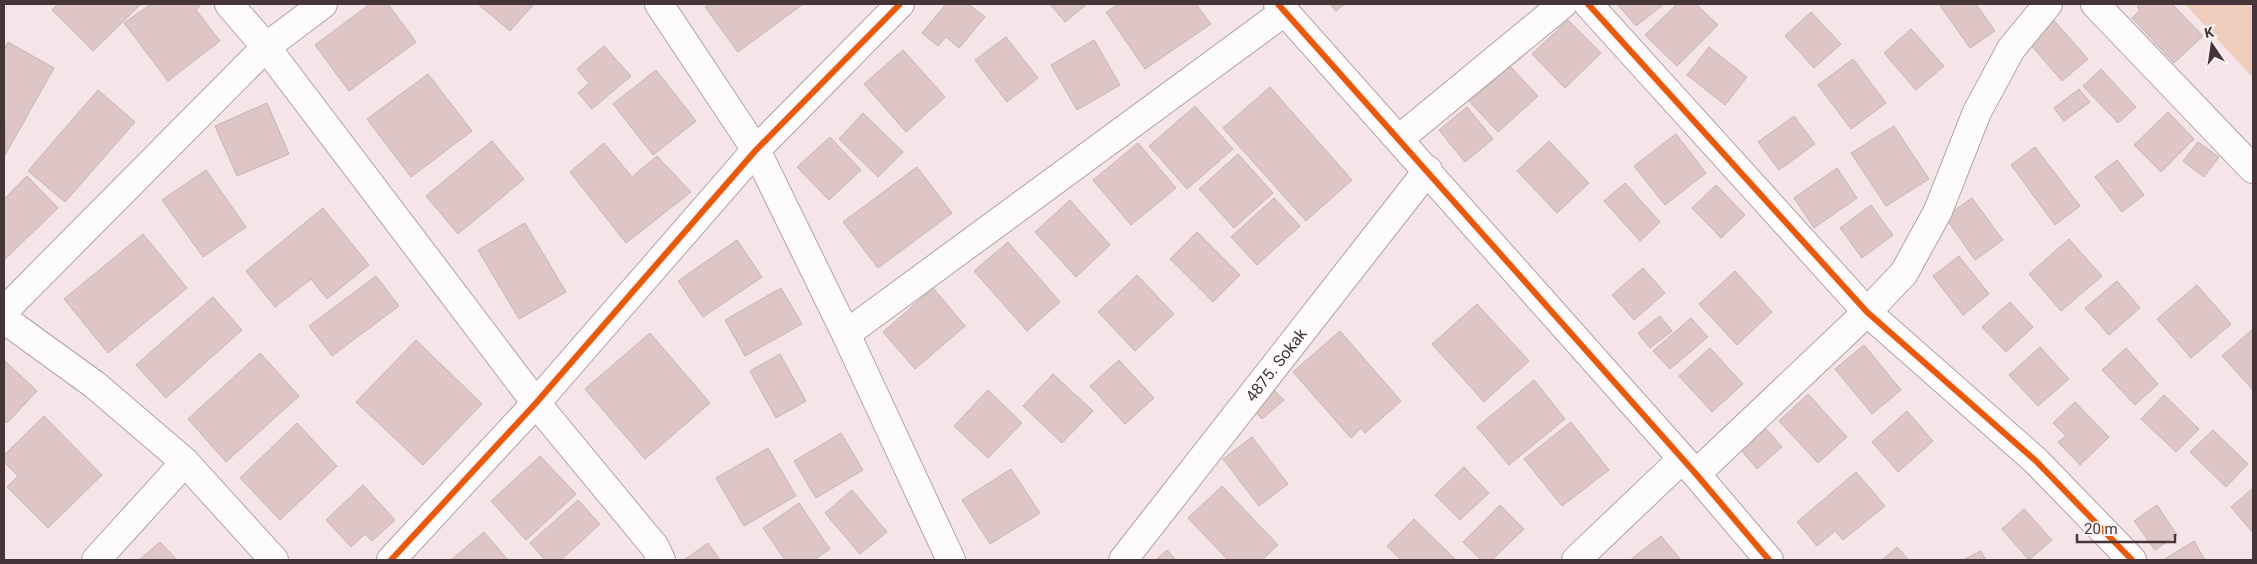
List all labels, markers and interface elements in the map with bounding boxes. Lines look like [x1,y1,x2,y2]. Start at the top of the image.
north arrow [2187,20,2237,70]
text: K [2203,24,2215,41]
street label: 4875. Sokak [1242,324,1311,405]
scale bar [2077,512,2174,544]
text: 20 m [2084,520,2118,538]

